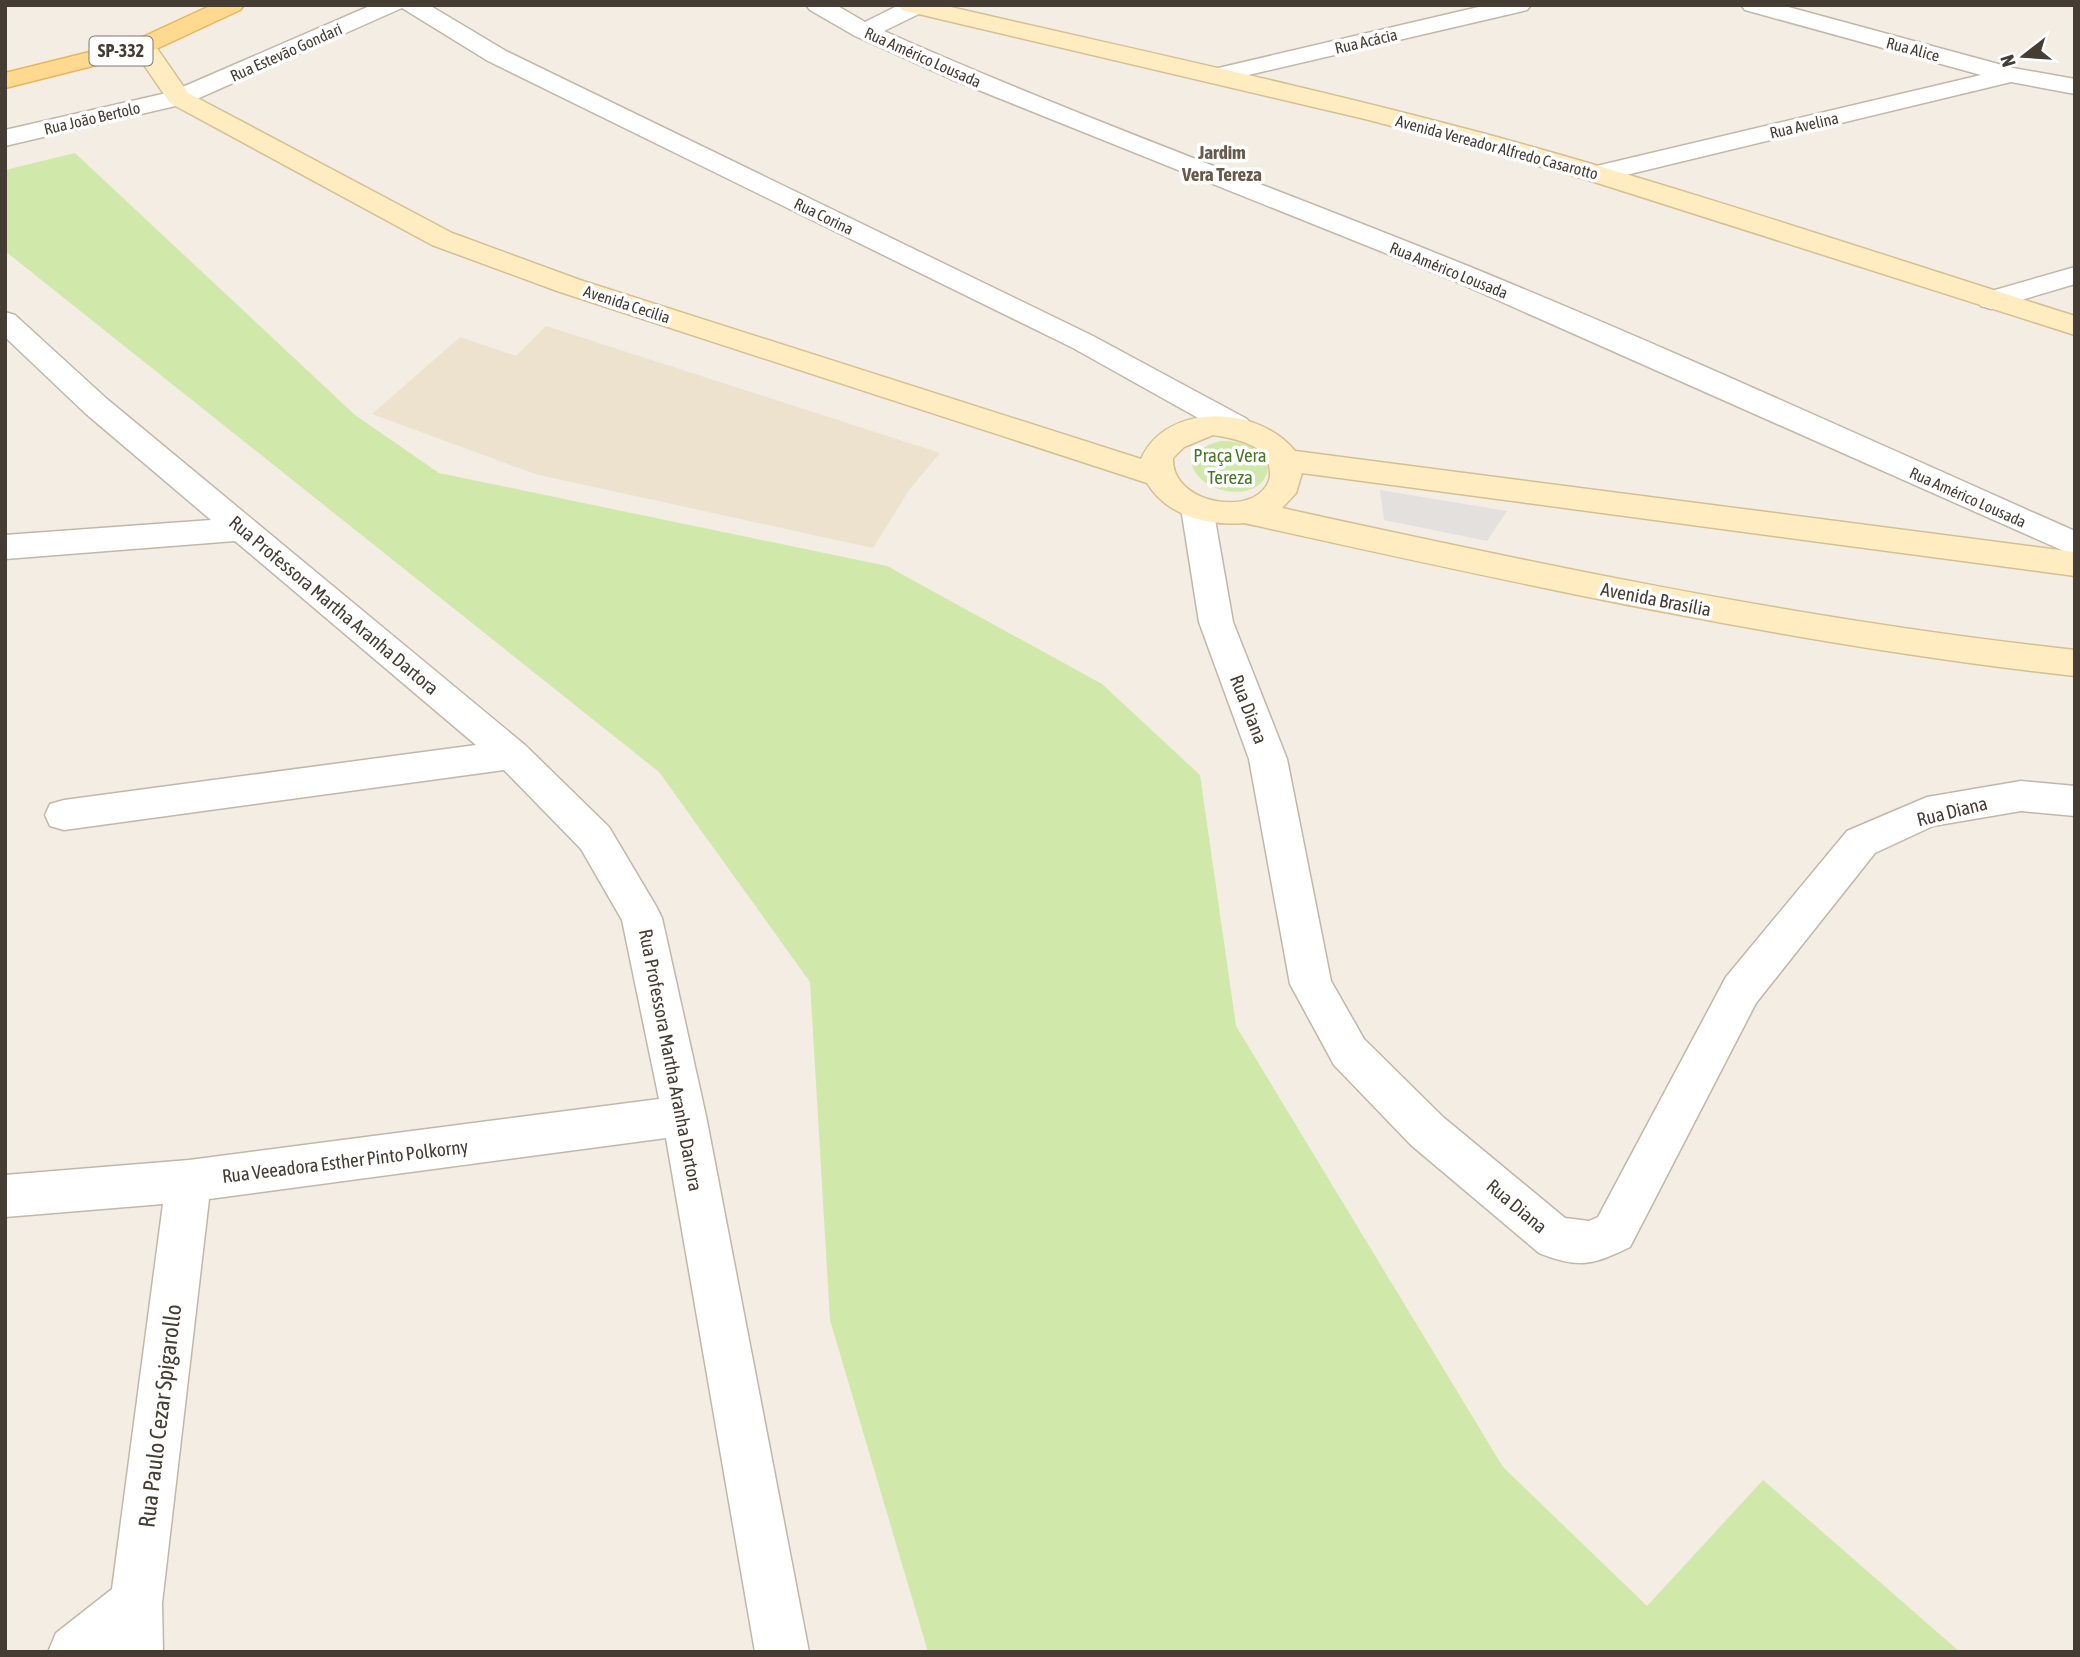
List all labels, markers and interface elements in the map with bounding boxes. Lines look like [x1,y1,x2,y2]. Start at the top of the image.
street label: Rua Estevão Gondari [227,19,345,85]
north arrow [1989,21,2059,91]
street label: Rua Américo Lousada [862,23,984,91]
street label: Rua Acácia [1333,25,1399,57]
street label: Rua Alice [1884,33,1942,65]
road number: SP-332 [90,36,152,66]
text: N [1996,52,2020,70]
street label: Rua João Bertolo [42,98,142,138]
street label: Rua Avelina [1768,108,1840,142]
street label: Avenida Vereador Alfredo Casarotto [1394,111,1600,183]
district label: Jardim Vera Tereza [1181,141,1262,185]
street label: Rua Corina [791,194,857,238]
street label: Rua Américo Lousada [1387,238,1511,302]
street label: Avenida Cecilia [582,282,672,326]
park label: Praça Vera Tereza [1193,444,1267,488]
street label: Rua Américo Lousada [1907,463,2029,531]
street label: Rua Professora Martha Aranha Dartora [225,511,443,699]
street label: Avenida Brasília [1599,578,1713,620]
street label: Rua Diana [1226,671,1272,747]
street label: Rua Diana [1914,792,1990,830]
street label: Rua Professora Martha Aranha Dartora [635,927,707,1193]
street label: Rua Veeadora Esther Pinto Polkorny [221,1135,469,1187]
street label: Rua Diana [1482,1174,1552,1238]
street label: Rua Paulo Cezar Spigarollo [133,1303,187,1529]

